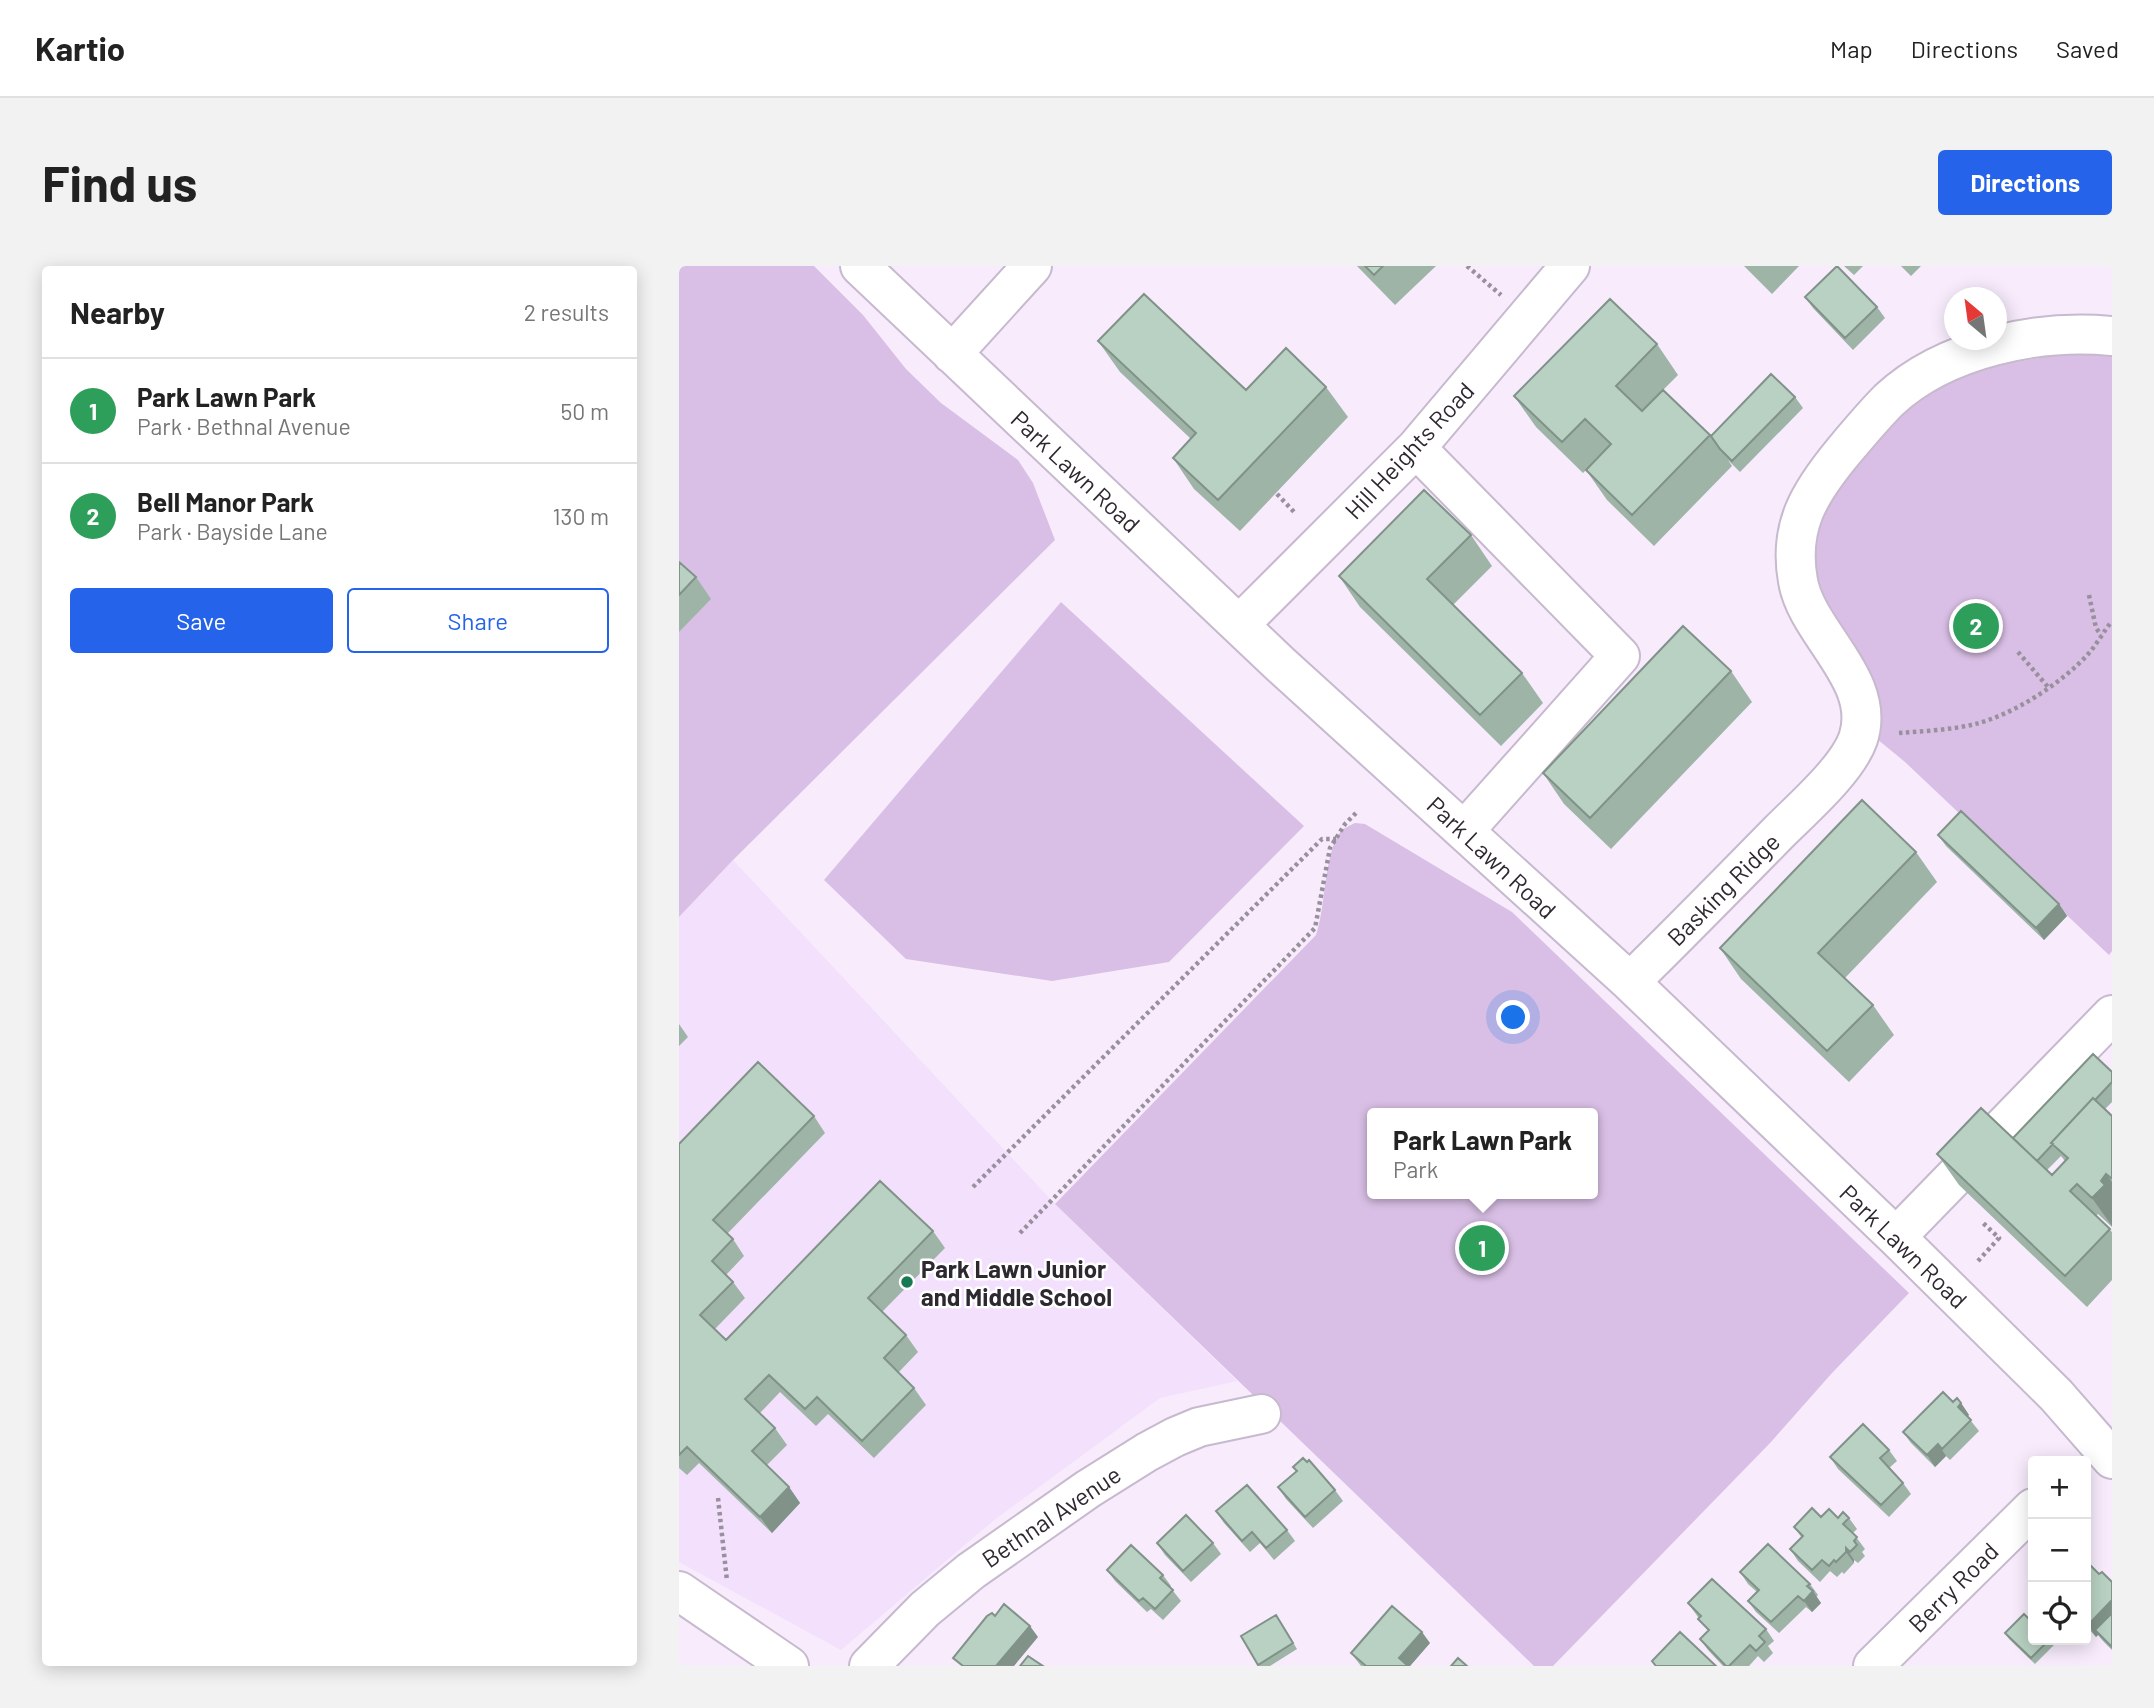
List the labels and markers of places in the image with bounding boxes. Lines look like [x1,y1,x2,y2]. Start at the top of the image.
pin: 2 [1953,600,1999,652]
pin: 1 [1459,1222,1505,1274]
place label: Park Lawn Junior and Middle School [921,1254,1112,1311]
marker: Park Lawn Junior and Middle School [899,1274,915,1290]

